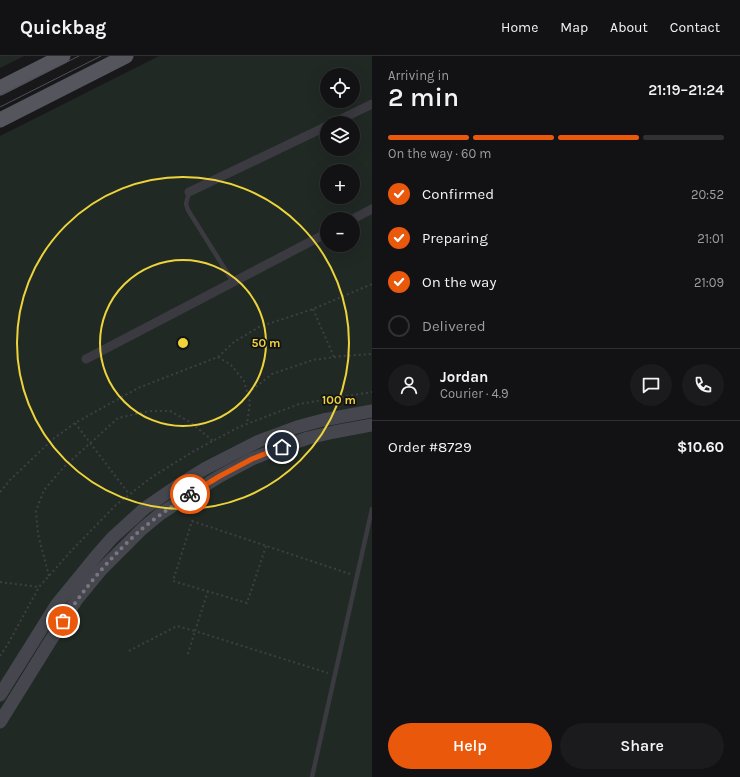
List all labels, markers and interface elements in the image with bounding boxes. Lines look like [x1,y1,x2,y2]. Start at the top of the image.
text: Quickbag [20,17,106,39]
text: Home [501,19,538,36]
text: Map [560,19,588,36]
text: About [610,19,648,36]
text: Contact [670,19,720,36]
map controls [320,68,360,252]
button: locate [320,68,360,108]
text: Arriving in [388,68,449,83]
text: 21:19–21:24 [648,81,724,99]
text: 2 min [388,82,459,113]
button: layers [320,116,360,156]
text: On the way · 60 m [388,146,491,161]
button: + [320,164,360,204]
icon: check [388,183,410,205]
text: Confirmed [422,185,494,203]
text: 20:52 [691,187,724,202]
button: − [320,212,360,252]
icon: check [388,227,410,249]
text: Preparing [422,229,488,247]
text: 21:01 [697,231,724,246]
icon: check [388,271,410,293]
text: On the way [422,273,496,291]
text: 21:09 [694,275,724,290]
text: Delivered [422,317,486,335]
centre of rings [176,336,190,350]
text: 50 m [252,336,281,350]
button: person [388,364,430,406]
button: chat [630,364,672,406]
button: phone [682,364,724,406]
text: Jordan [440,368,488,386]
text: Courier · 4.9 [440,386,509,401]
text: 100 m [322,393,356,407]
pin [265,430,299,464]
icon: home [271,436,293,458]
text: Order #8729 [388,438,472,456]
text: $10.60 [677,438,724,456]
courier [170,474,210,514]
icon: bike [179,483,201,505]
pin [46,604,80,638]
icon: bag [52,610,74,632]
button: Help [388,723,552,769]
button: Share [560,723,724,769]

